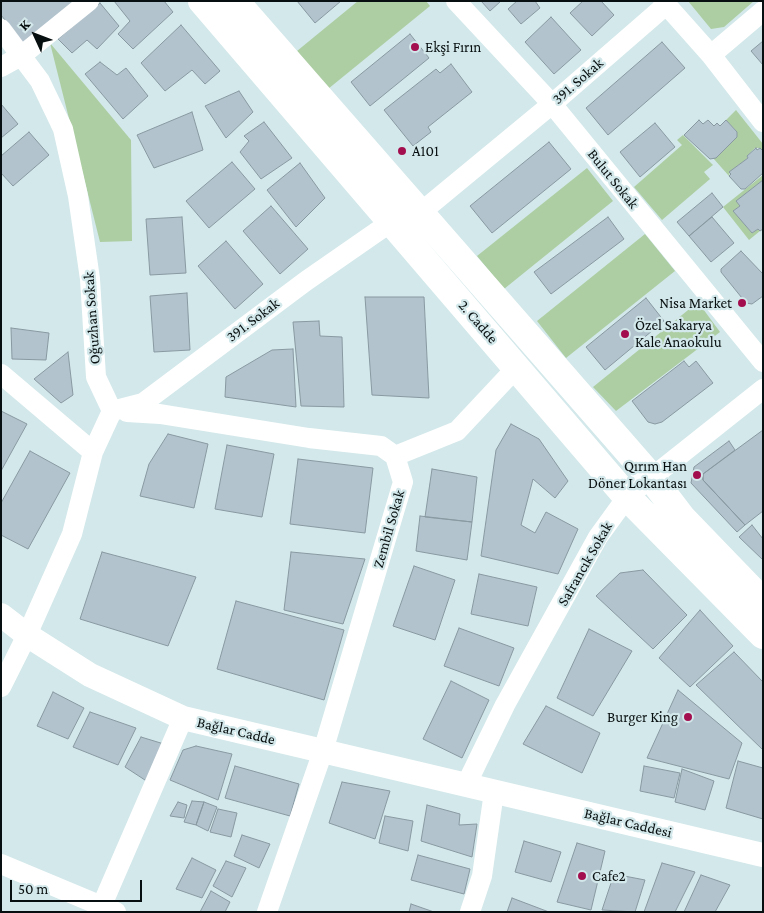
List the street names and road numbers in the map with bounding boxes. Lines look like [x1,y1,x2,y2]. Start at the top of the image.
street label: 391. Sokak [549,54,607,108]
street label: Bulut Sokak [584,146,642,212]
street label: Oğuzhan Sokak [80,271,104,365]
street label: 391. Sokak [223,294,283,346]
street label: 2. Cadde [454,297,502,347]
street label: Zembil Sokak [369,488,409,570]
street label: Safrancık Sokak [554,519,616,609]
street label: Bağlar Cadde [195,713,277,749]
street label: Bağlar Caddesi [582,804,674,842]

